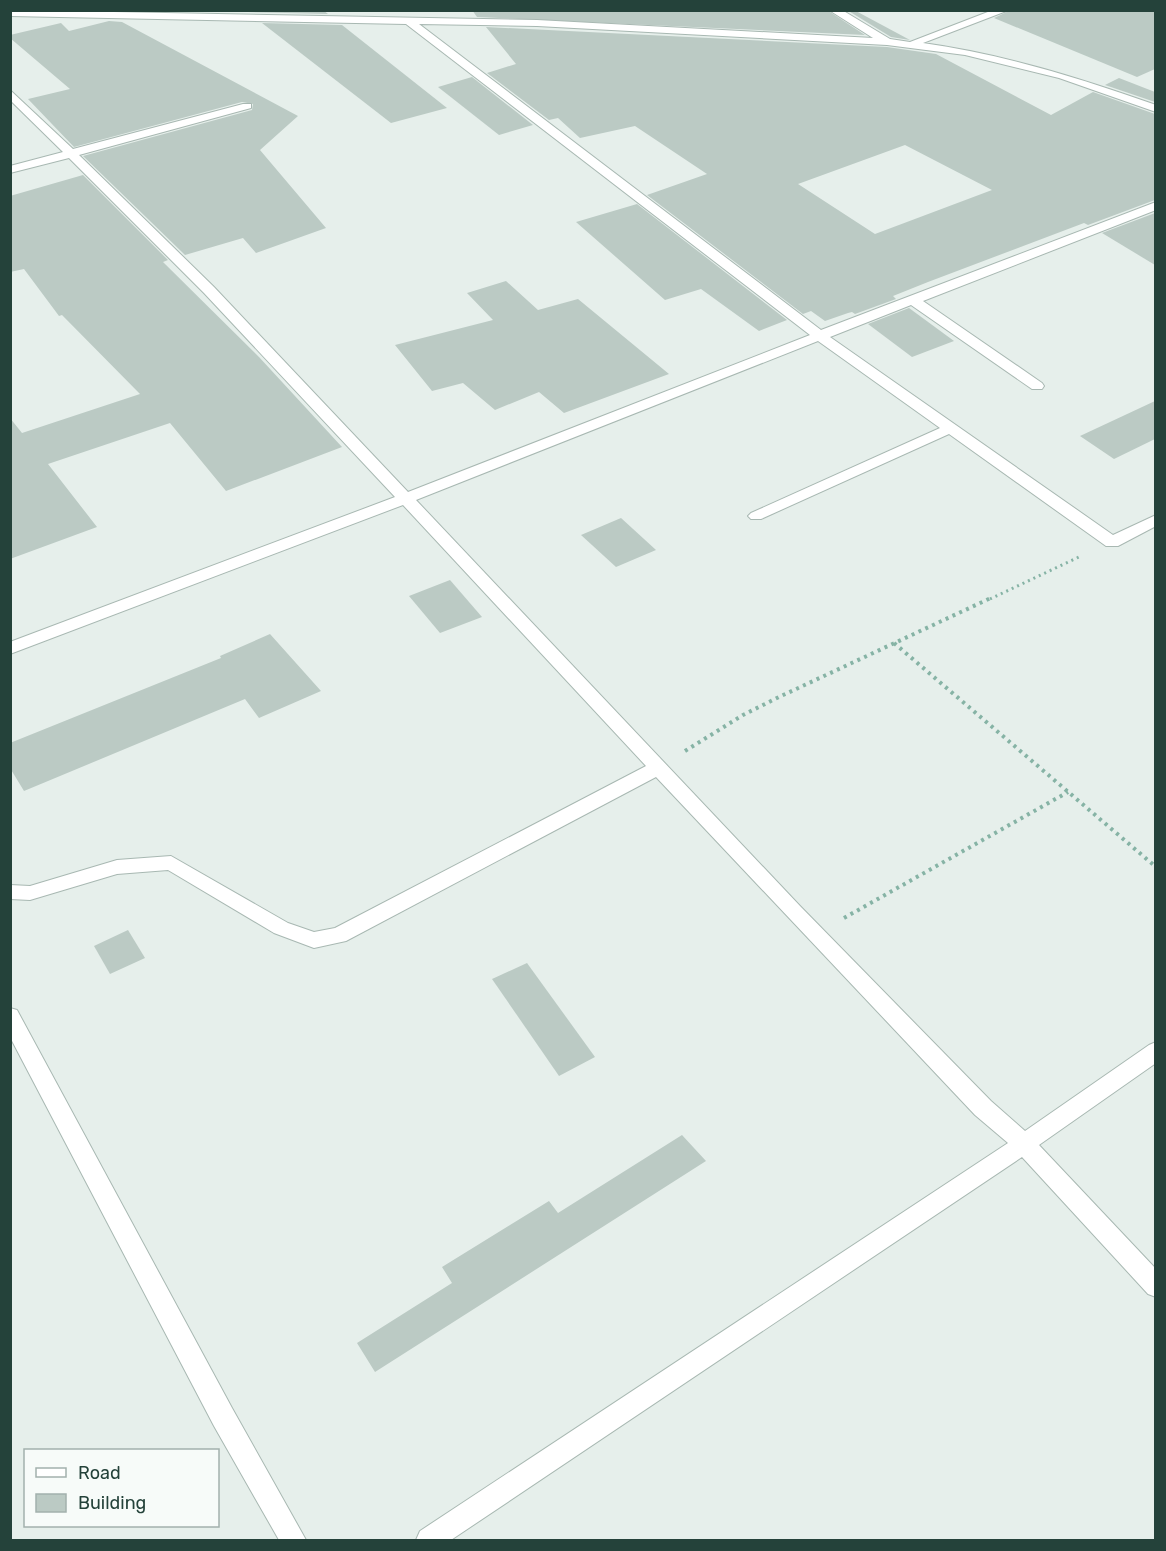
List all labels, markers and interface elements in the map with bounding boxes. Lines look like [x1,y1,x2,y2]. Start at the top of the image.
legend [24,1449,219,1527]
text: Road [78,1462,121,1484]
text: Building [78,1492,146,1514]

